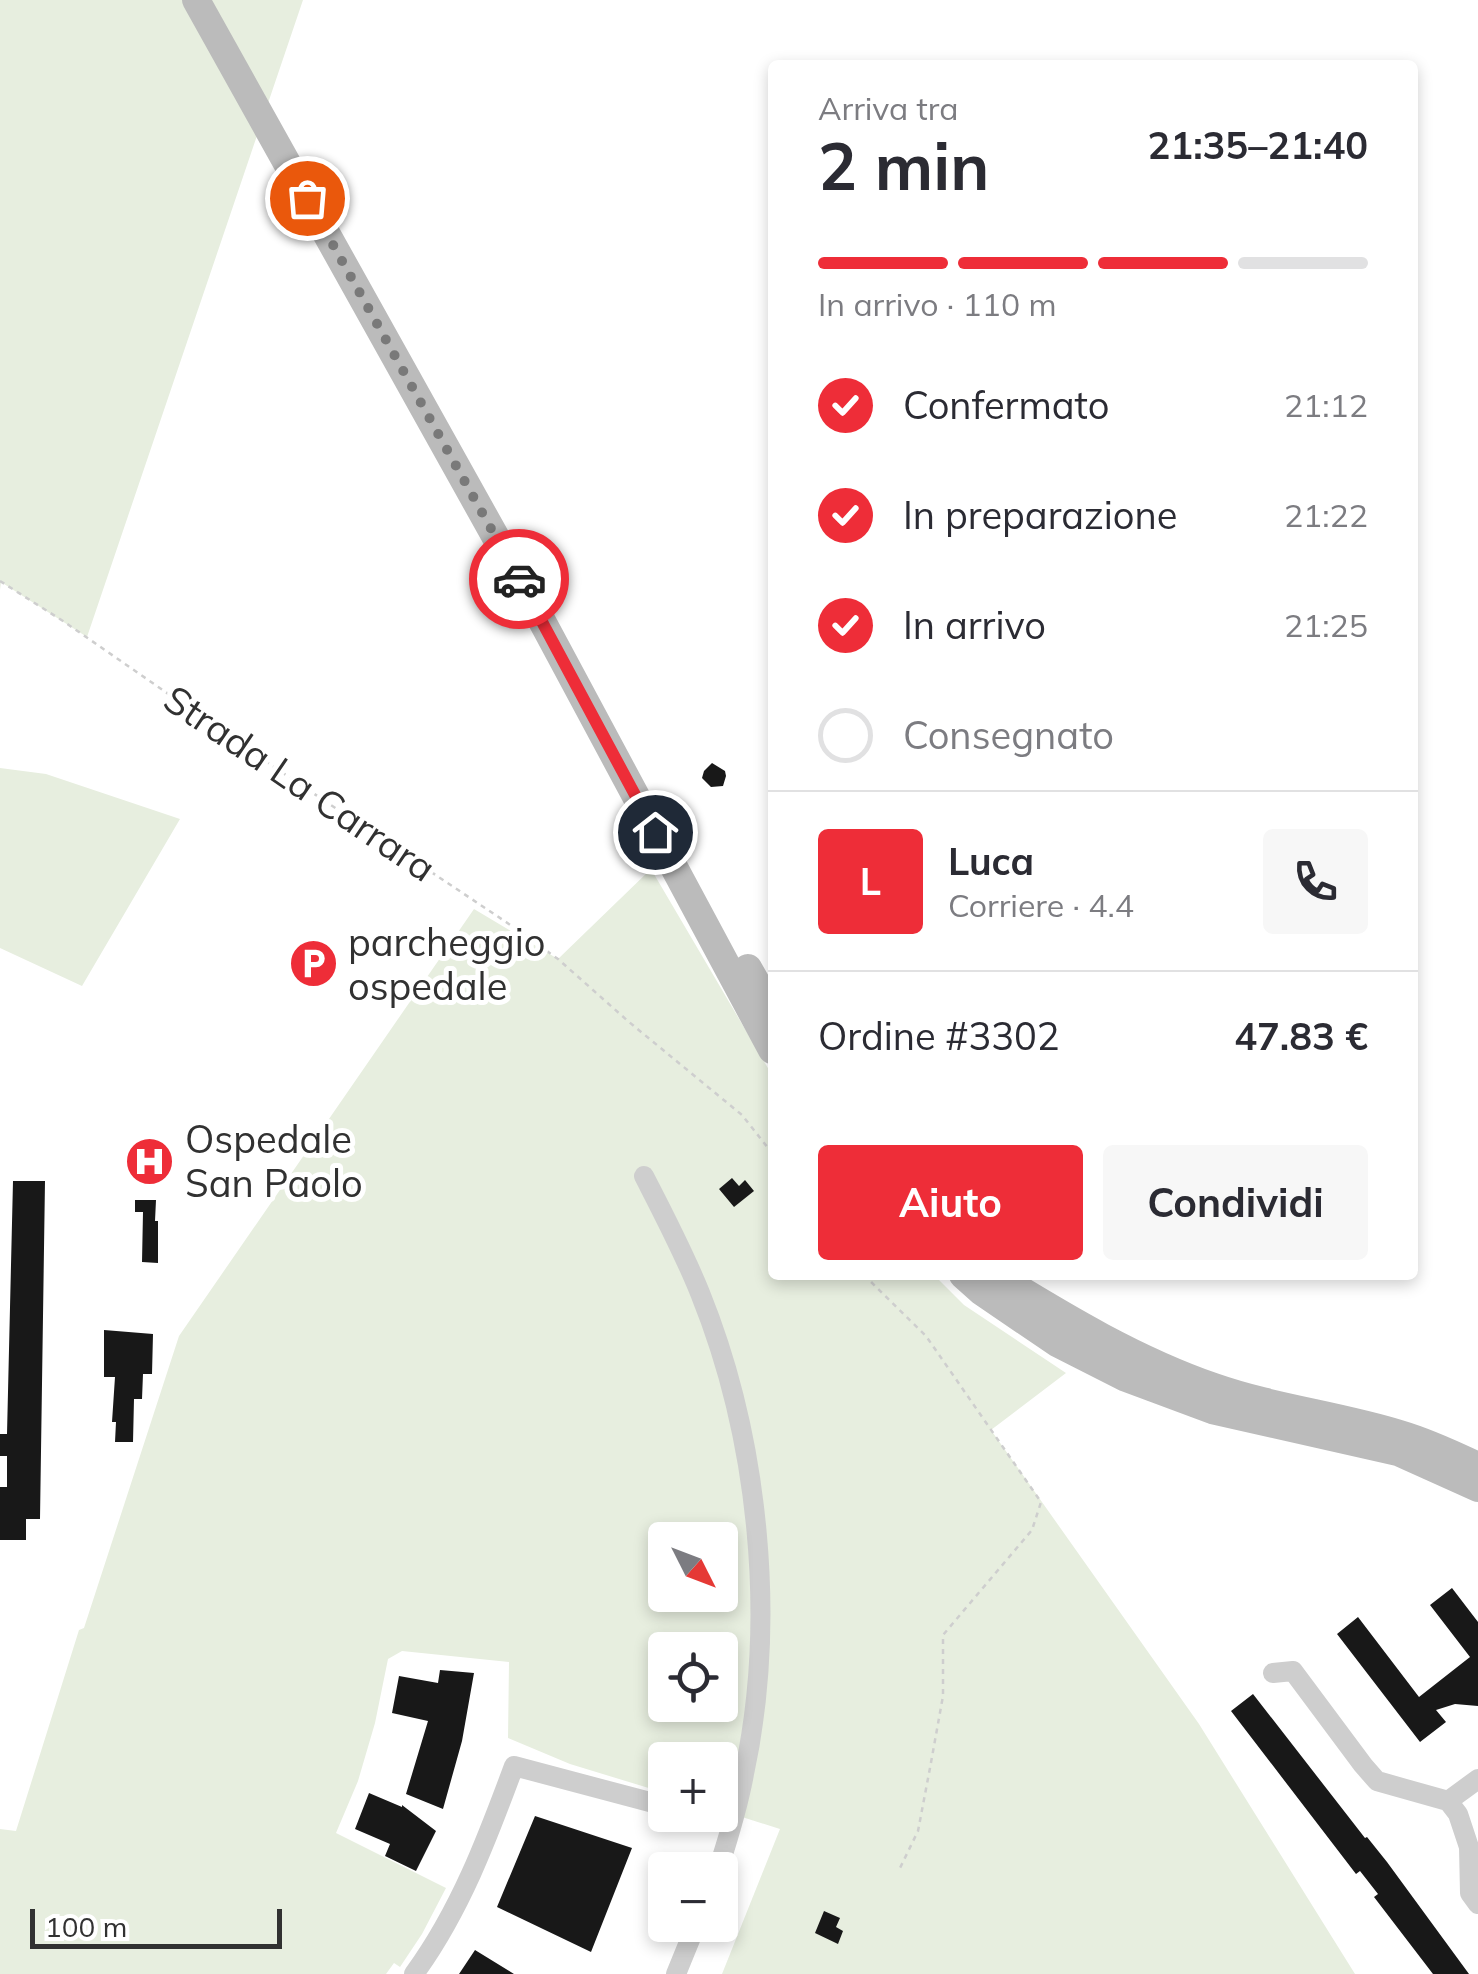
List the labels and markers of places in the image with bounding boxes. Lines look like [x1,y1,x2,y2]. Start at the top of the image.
pin [265,156,350,241]
pin [613,790,698,875]
place label: parcheggio ospedale [348,918,545,1010]
parking icon: parcheggio ospedale [287,938,339,990]
place label: Ospedale San Paolo [185,1115,363,1207]
hospital icon: Ospedale San Paolo [124,1135,176,1187]

